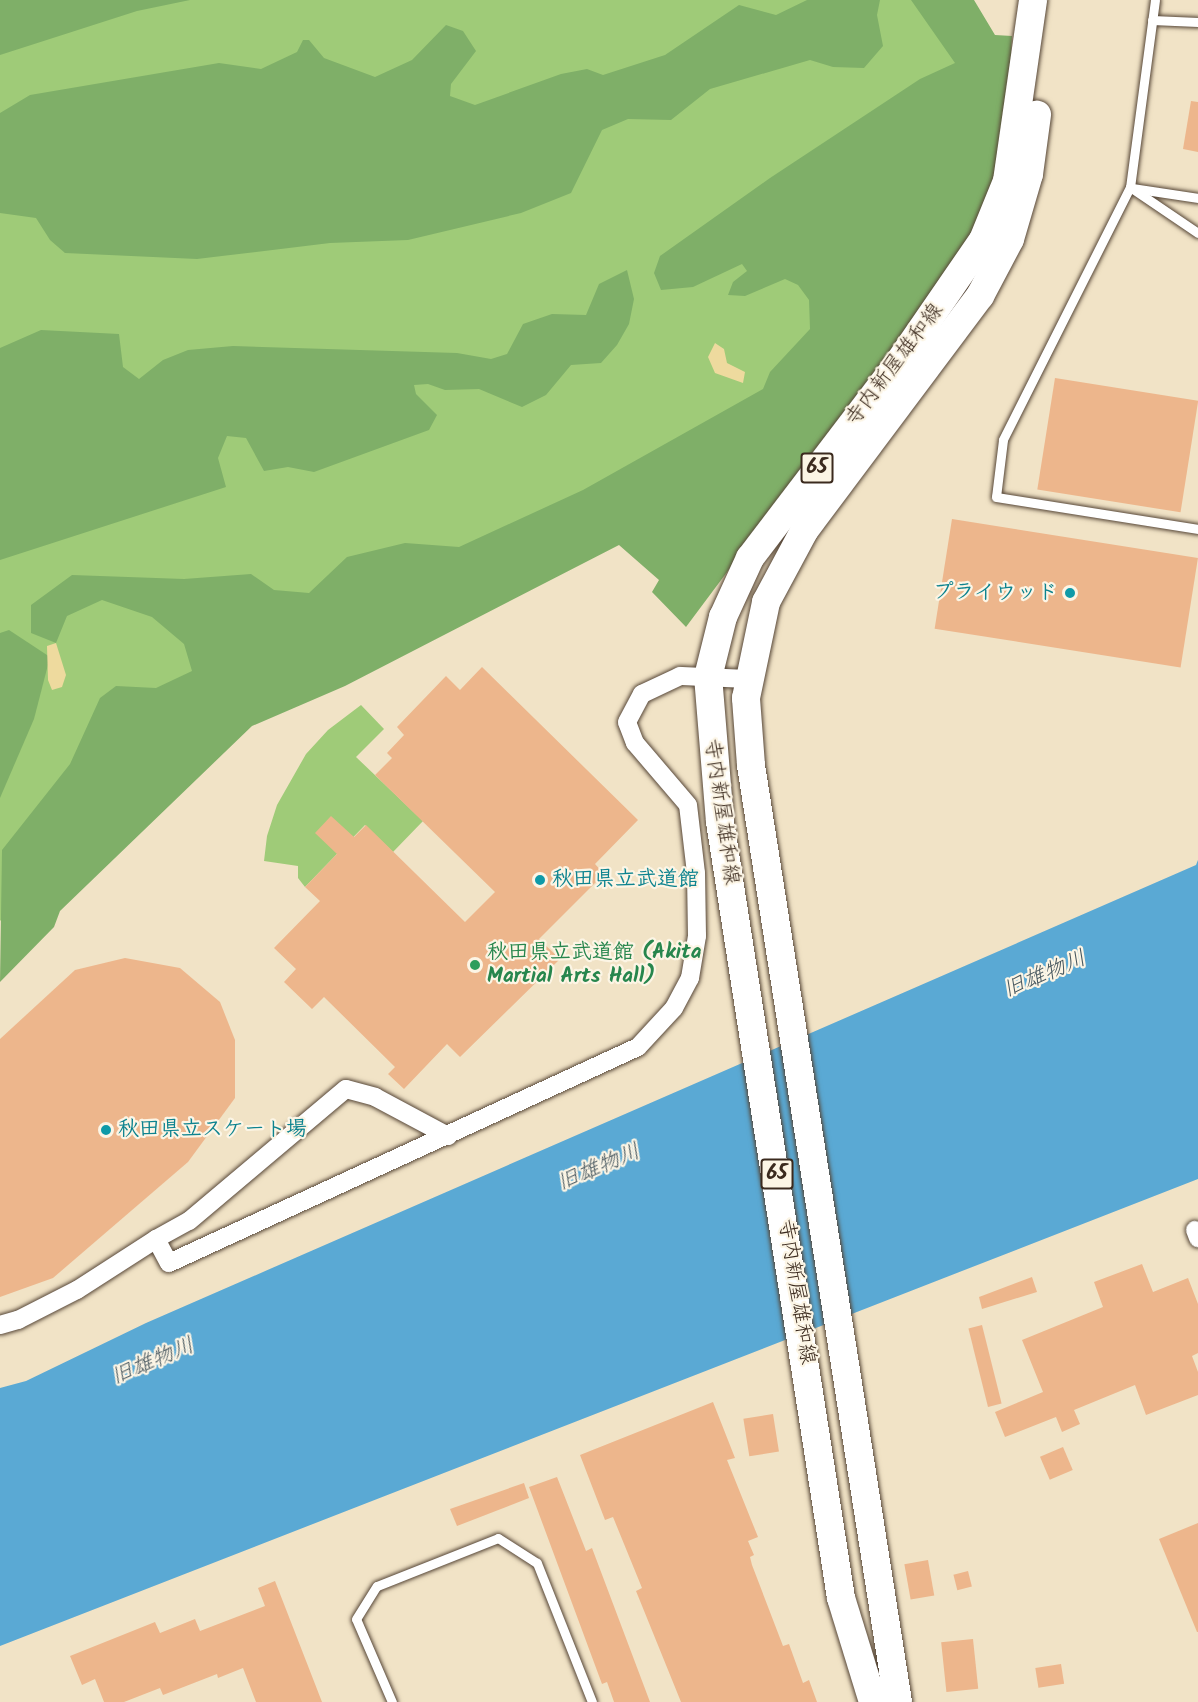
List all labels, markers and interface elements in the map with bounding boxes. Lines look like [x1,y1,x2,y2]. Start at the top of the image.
street label: 寺内新屋雄和線 [841,299,949,431]
road number: 65 [800,451,834,485]
place label: プライウッド [932,580,1058,606]
marker: プライウッド [1063,586,1077,600]
street label: 寺内新屋雄和線 [698,737,744,887]
place label: 秋田県立武道館 [552,867,699,893]
marker: 秋田県立武道館 [533,873,547,887]
place label: 秋田県立武道館 (Akita Martial Arts Hall) [487,940,701,990]
water label: 旧雄物川 [999,946,1091,1004]
marker: 秋田県立武道館 (Akita Martial Arts Hall) [468,958,482,972]
place label: 秋田県立スケート場 [118,1117,307,1143]
marker: 秋田県立スケート場 [99,1123,113,1137]
water label: 旧雄物川 [553,1139,645,1197]
road number: 65 [760,1157,794,1191]
street label: 寺内新屋雄和線 [772,1217,820,1367]
water label: 旧雄物川 [107,1333,199,1391]

